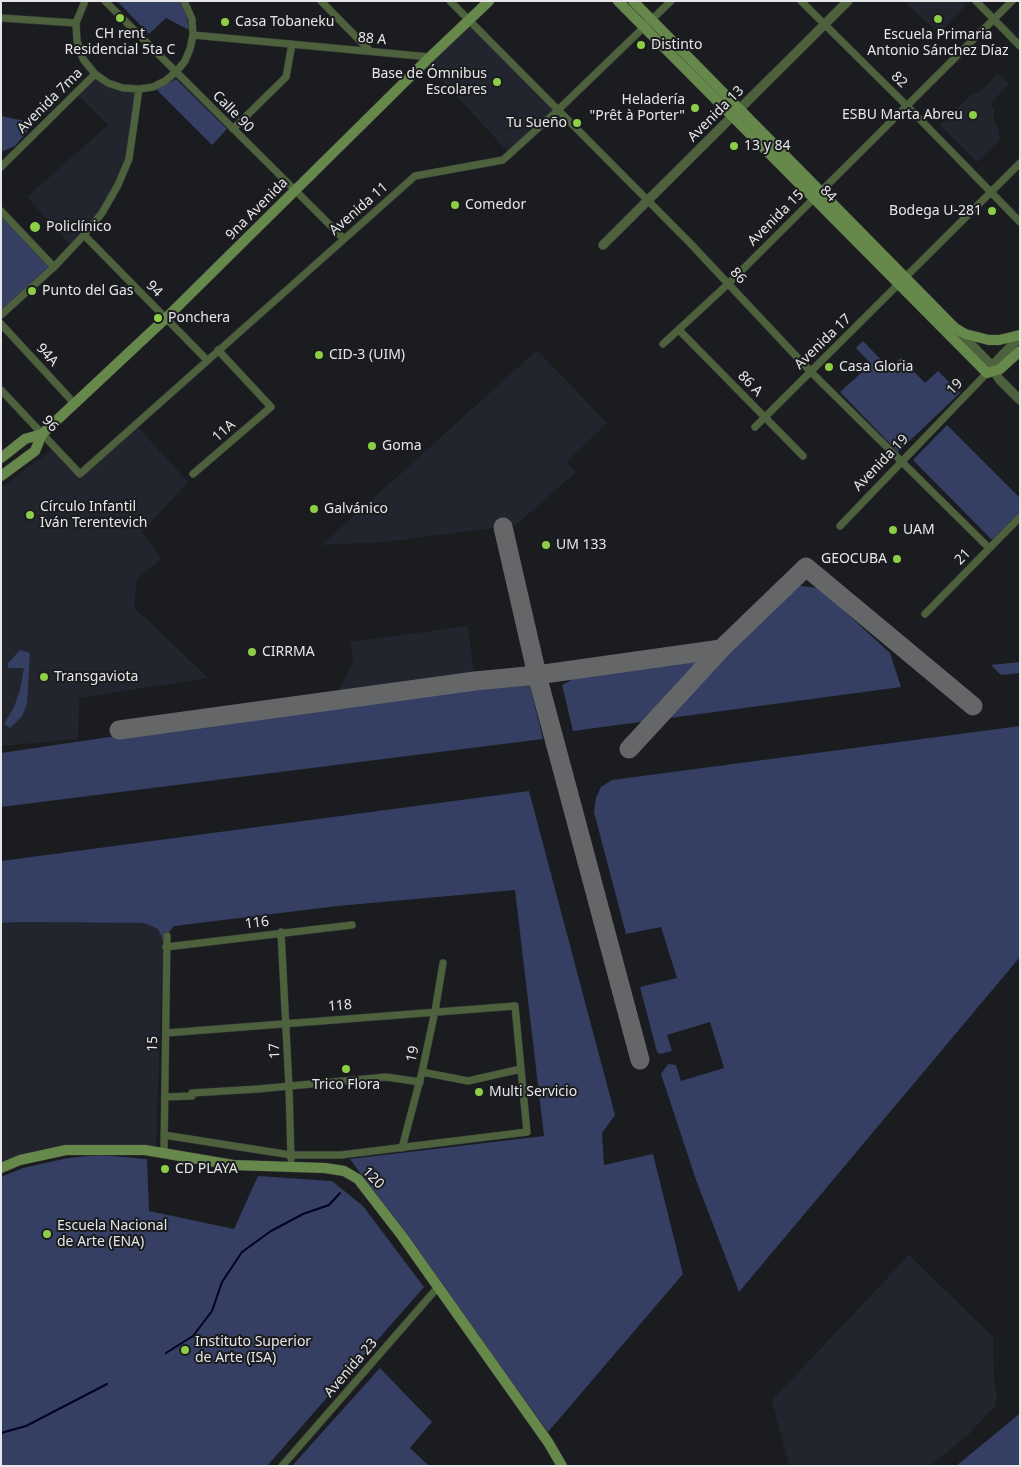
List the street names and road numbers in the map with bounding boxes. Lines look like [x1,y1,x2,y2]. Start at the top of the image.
street label: 88 A [357,29,387,49]
street label: Avenida 7ma [14,65,86,137]
street label: 82 [887,68,911,92]
street label: Avenida 13 [684,82,748,146]
street label: Calle 90 [209,88,257,136]
street label: 9na Avenida [222,174,292,244]
street label: Avenida 11 [326,179,392,239]
street label: 84 [816,182,840,206]
street label: Avenida 15 [744,186,808,250]
street label: 86 [726,264,750,288]
street label: 94 [142,277,166,301]
street label: Avenida 17 [791,311,855,373]
street label: 94A [32,340,62,370]
street label: 86 A [734,368,766,400]
street label: 19 [943,375,967,399]
street label: 96 [38,412,62,436]
street label: 11A [209,416,239,446]
street label: Avenida 19 [850,431,912,495]
street label: 21 [951,545,975,569]
street label: 116 [244,913,270,933]
street label: 118 [327,997,353,1015]
street label: 15 [144,1036,162,1052]
street label: 17 [266,1043,284,1059]
street label: 19 [403,1044,423,1064]
street label: 120 [359,1164,387,1192]
street label: Avenida 23 [321,1335,381,1401]

